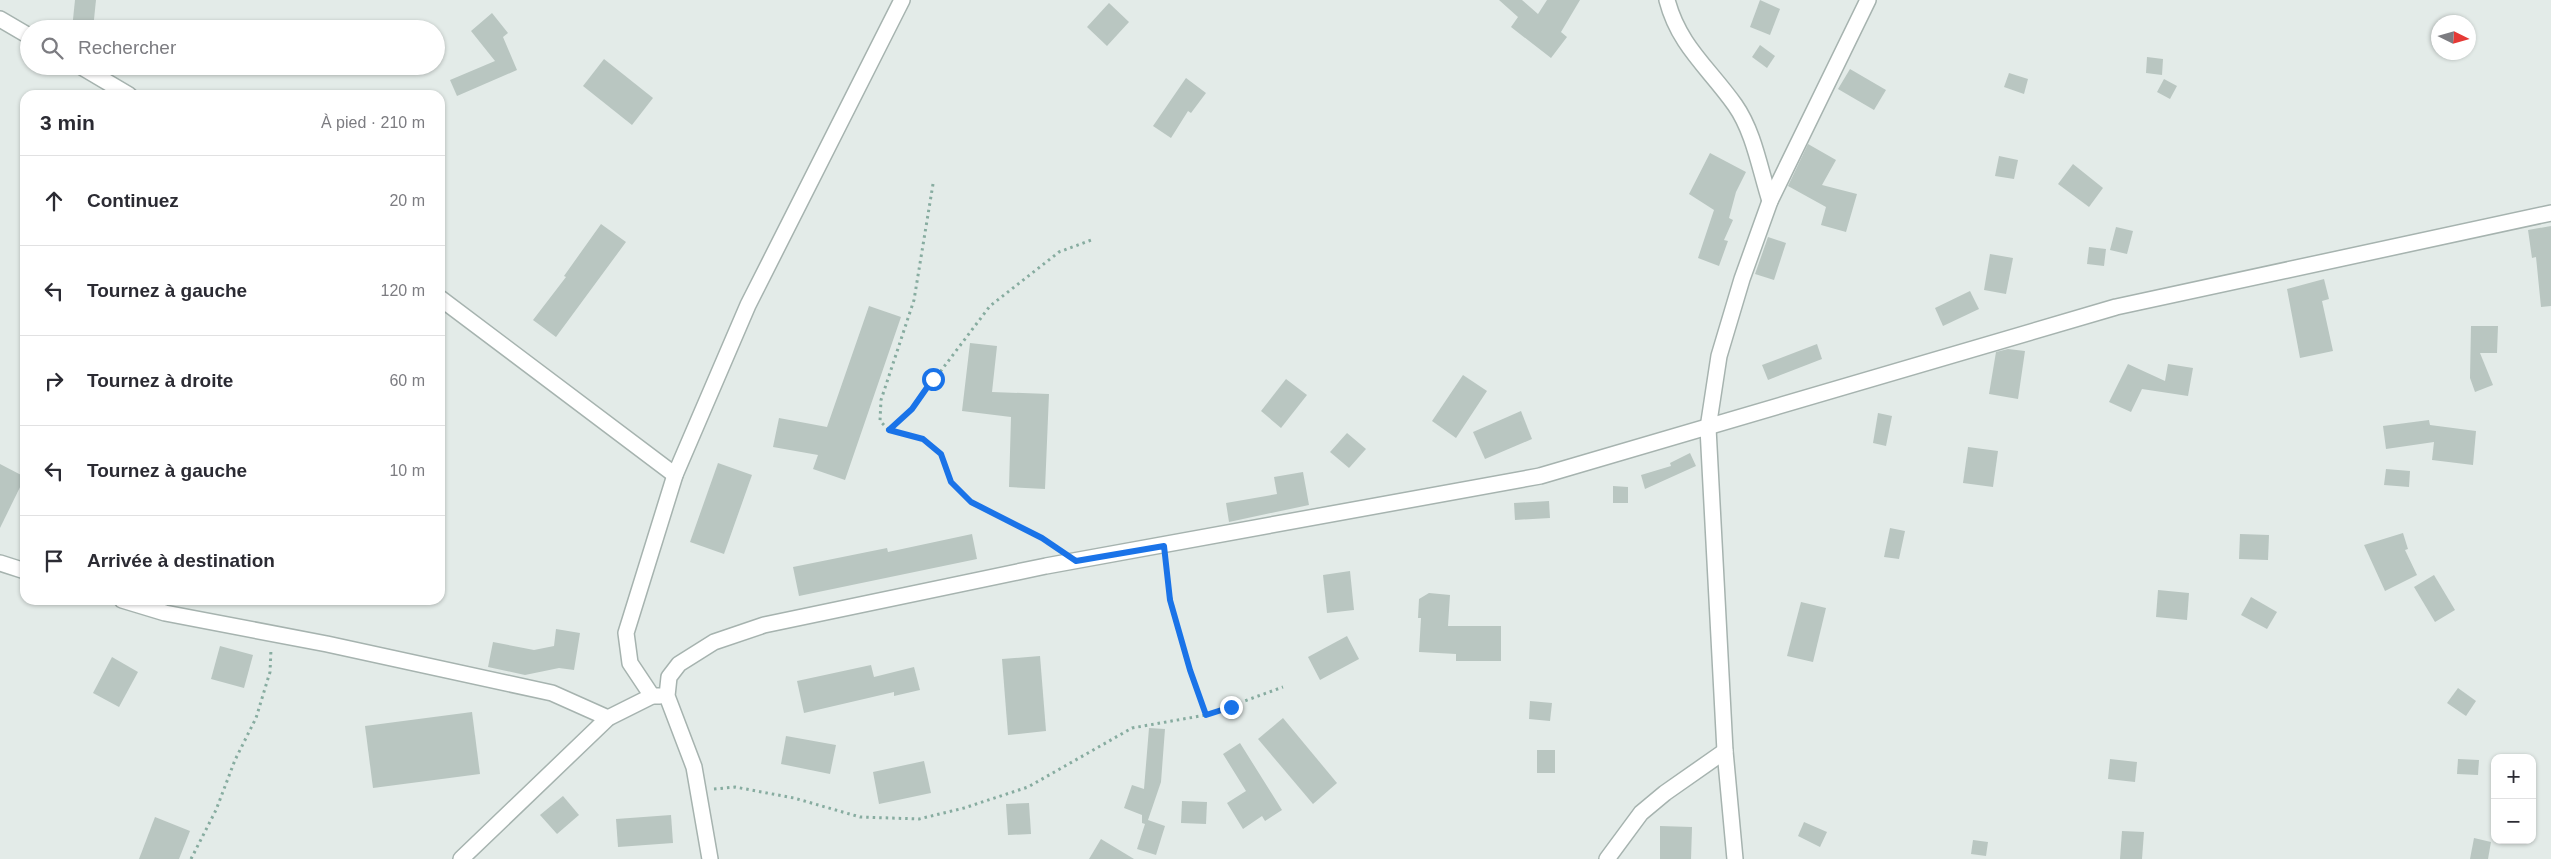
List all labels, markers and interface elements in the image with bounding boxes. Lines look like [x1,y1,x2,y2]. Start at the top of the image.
north arrow [2431,15,2476,60]
search box [20,20,445,75]
icon: search [38,34,66,62]
text: Rechercher [78,37,176,58]
text: 3 min [40,111,95,134]
text: À pied · 210 m [321,114,425,131]
icon: ahead [40,187,68,215]
text: Continuez [87,190,179,211]
text: 20 m [389,192,425,209]
icon: left [40,277,68,305]
text: Tournez à gauche [87,280,247,301]
text: 120 m [381,282,425,299]
icon: right [40,367,68,395]
route start [922,368,945,391]
text: Tournez à droite [87,370,233,391]
text: 60 m [389,372,425,389]
icon: left [40,457,68,485]
text: Tournez à gauche [87,460,247,481]
text: 10 m [389,462,425,479]
icon: arrive [40,547,68,575]
text: Arrivée à destination [87,550,275,571]
route end [1220,696,1243,719]
map controls [2491,754,2536,844]
button: + [2491,754,2536,799]
button: − [2491,799,2536,844]

